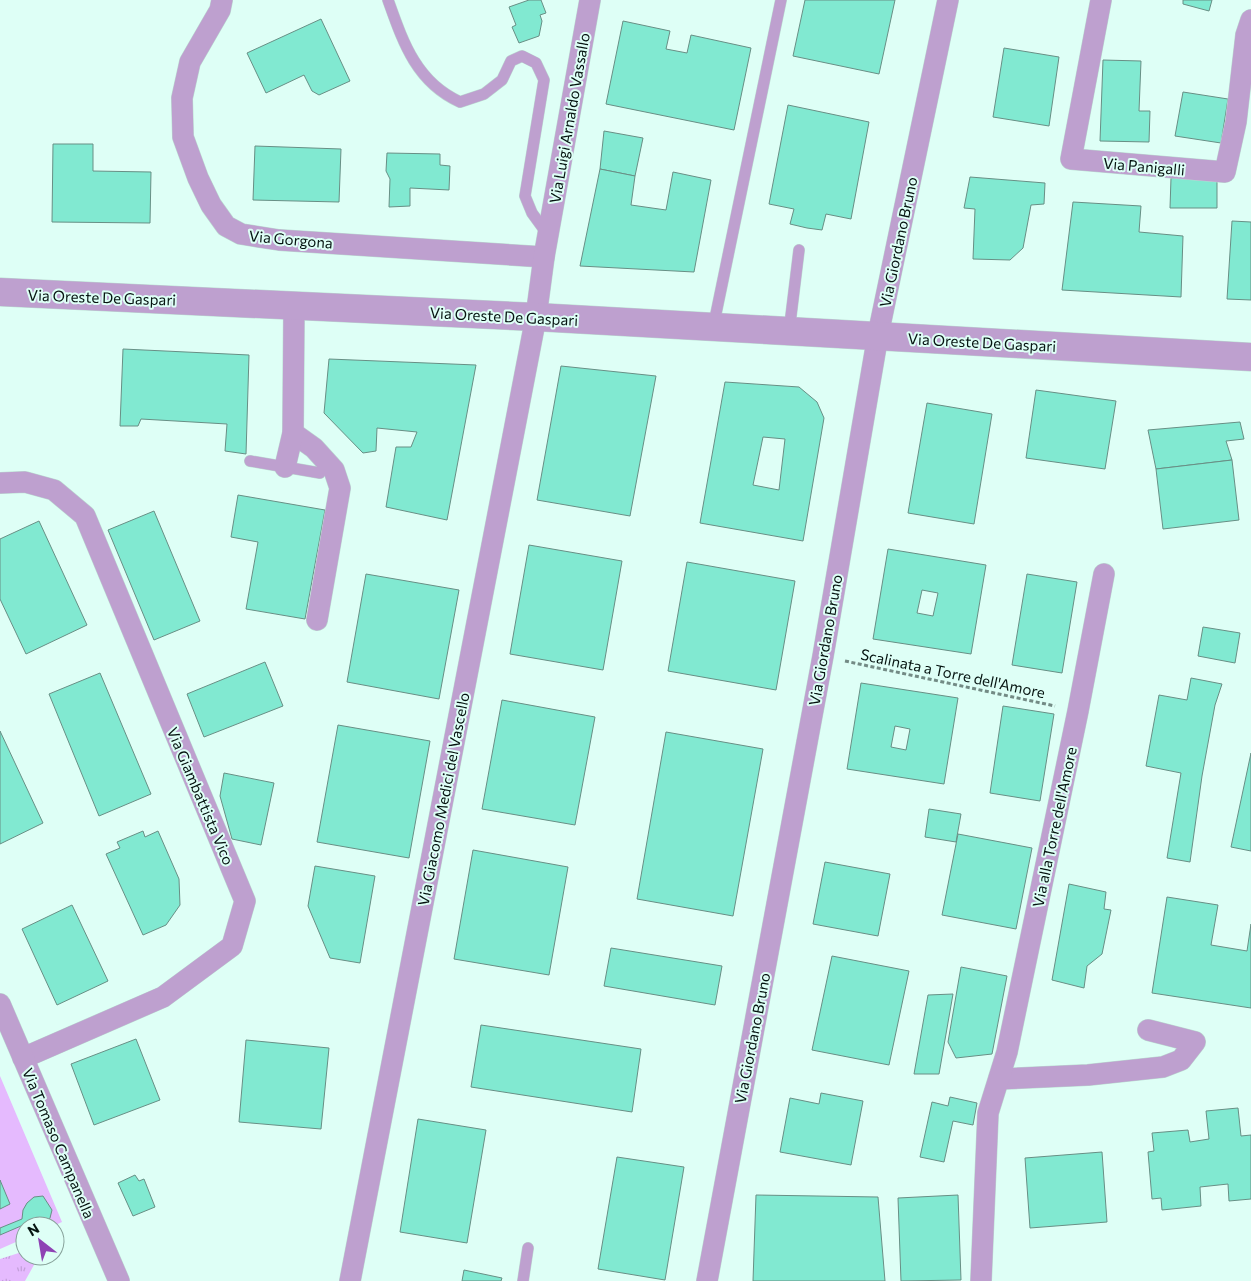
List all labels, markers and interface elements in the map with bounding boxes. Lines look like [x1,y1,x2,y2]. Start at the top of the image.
street label: Via Luigi Arnaldo Vassallo [545,31,593,205]
street label: Via Panigalli [1102,153,1186,179]
street label: Via Giordano Bruno [875,175,921,309]
street label: Via Gorgona [248,226,334,252]
street label: Via Oreste De Gaspari [28,285,176,309]
street label: Via Oreste De Gaspari [429,303,579,329]
street label: Via Oreste De Gaspari [907,329,1057,355]
street label: Via Giordano Bruno [805,573,845,707]
street label: Scalinata a Torre dell'Amore [859,645,1047,701]
street label: Via Giacomo Medici del Vascello [413,691,473,907]
street label: Via Giambattista Vico [164,724,238,868]
street label: Via alla Torre dell'Amore [1028,745,1080,909]
street label: Via Giordano Bruno [730,971,774,1105]
street label: Via Tomaso Campanella [19,1065,99,1221]
north arrow [15,1216,65,1266]
text: N [24,1219,42,1239]

